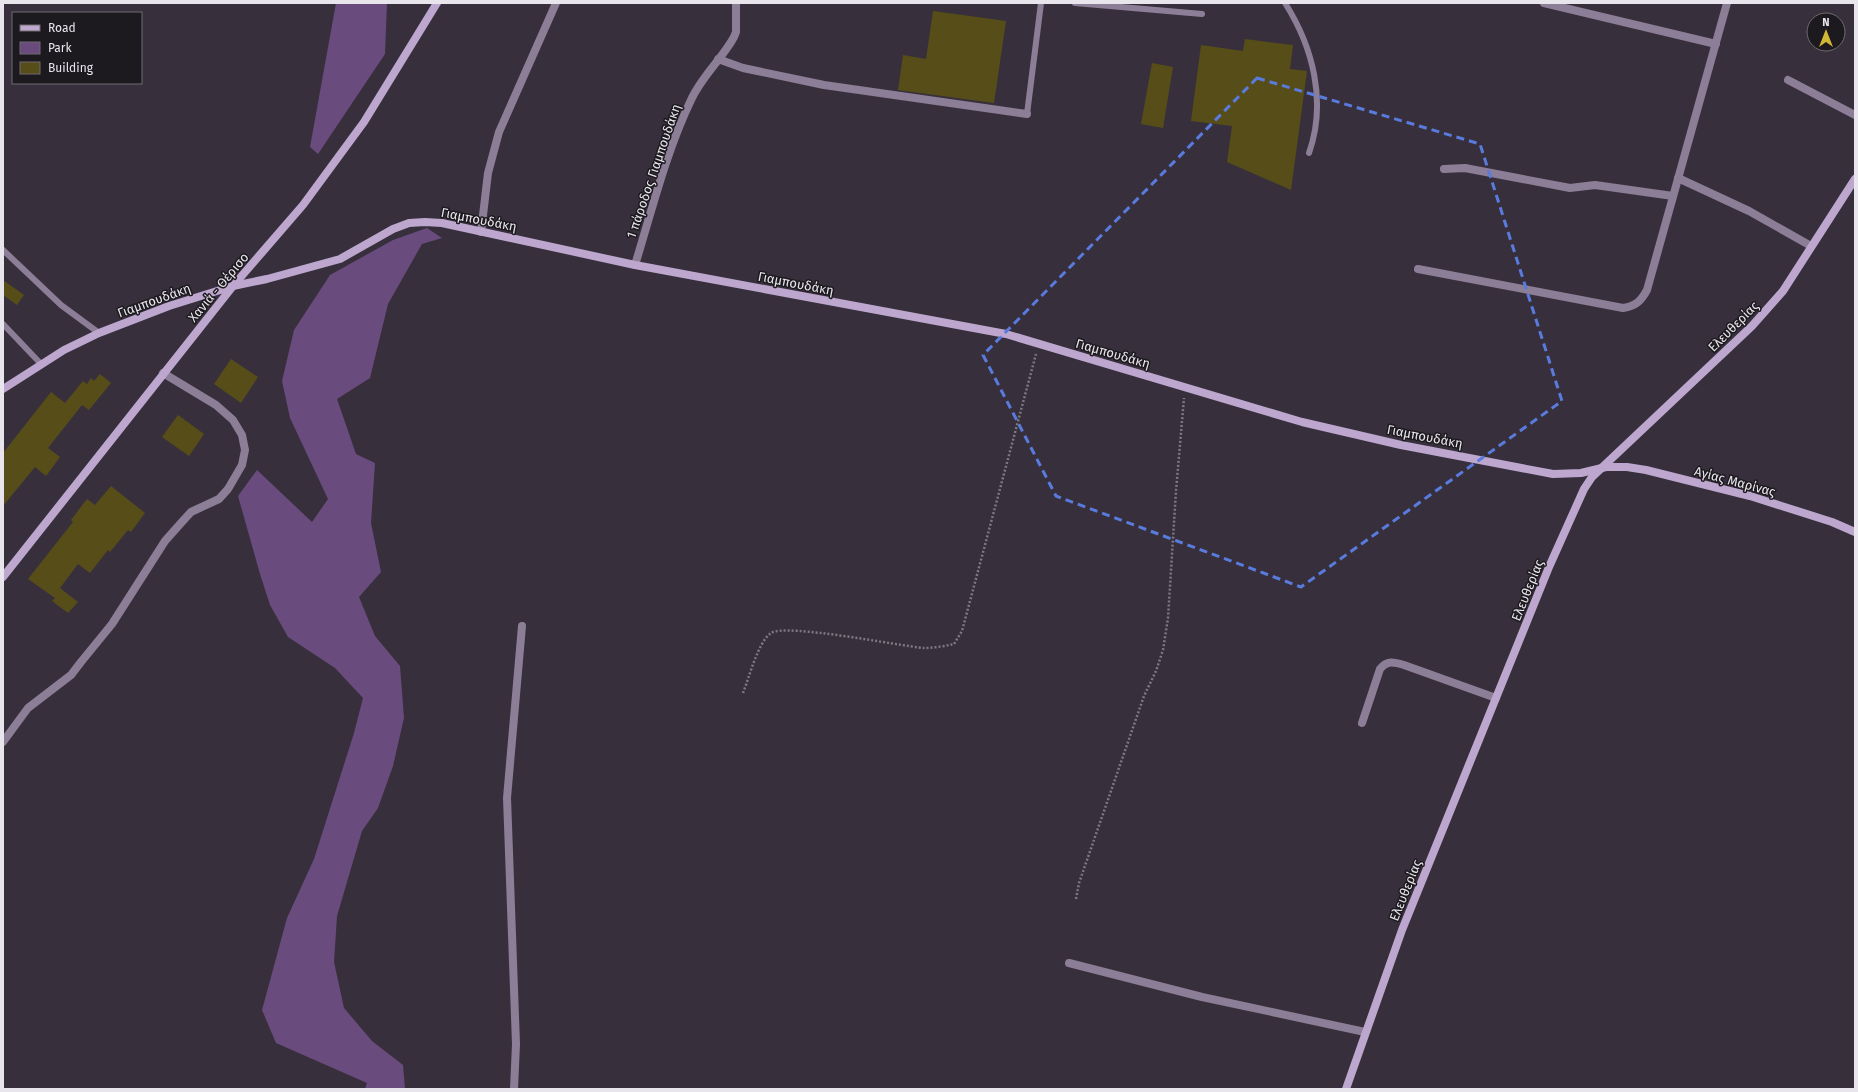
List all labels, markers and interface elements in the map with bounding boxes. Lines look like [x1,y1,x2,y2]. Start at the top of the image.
legend [12,12,142,84]
north arrow [1806,12,1846,52]
text: N [1822,16,1830,29]
text: Road [48,21,76,35]
text: Park [48,41,72,55]
text: Building [48,61,94,75]
street label: 1 πάροδος Γιαμπουδάκη [623,102,684,240]
street label: Γιαμπουδάκη [440,205,518,234]
street label: Χανιά - Θέρισο [185,250,252,325]
street label: Γιαμπουδάκη [757,269,835,298]
street label: Γιαμπουδάκη [116,280,193,321]
street label: Ελευθερίας [1705,298,1762,355]
street label: Γιαμπουδάκη [1074,336,1152,371]
street label: Γιαμπουδάκη [1386,422,1464,451]
street label: Αγίας Μαρίνας [1693,463,1777,499]
street label: Ελευθερίας [1508,557,1547,623]
street label: Ελευθερίας [1386,857,1425,923]

